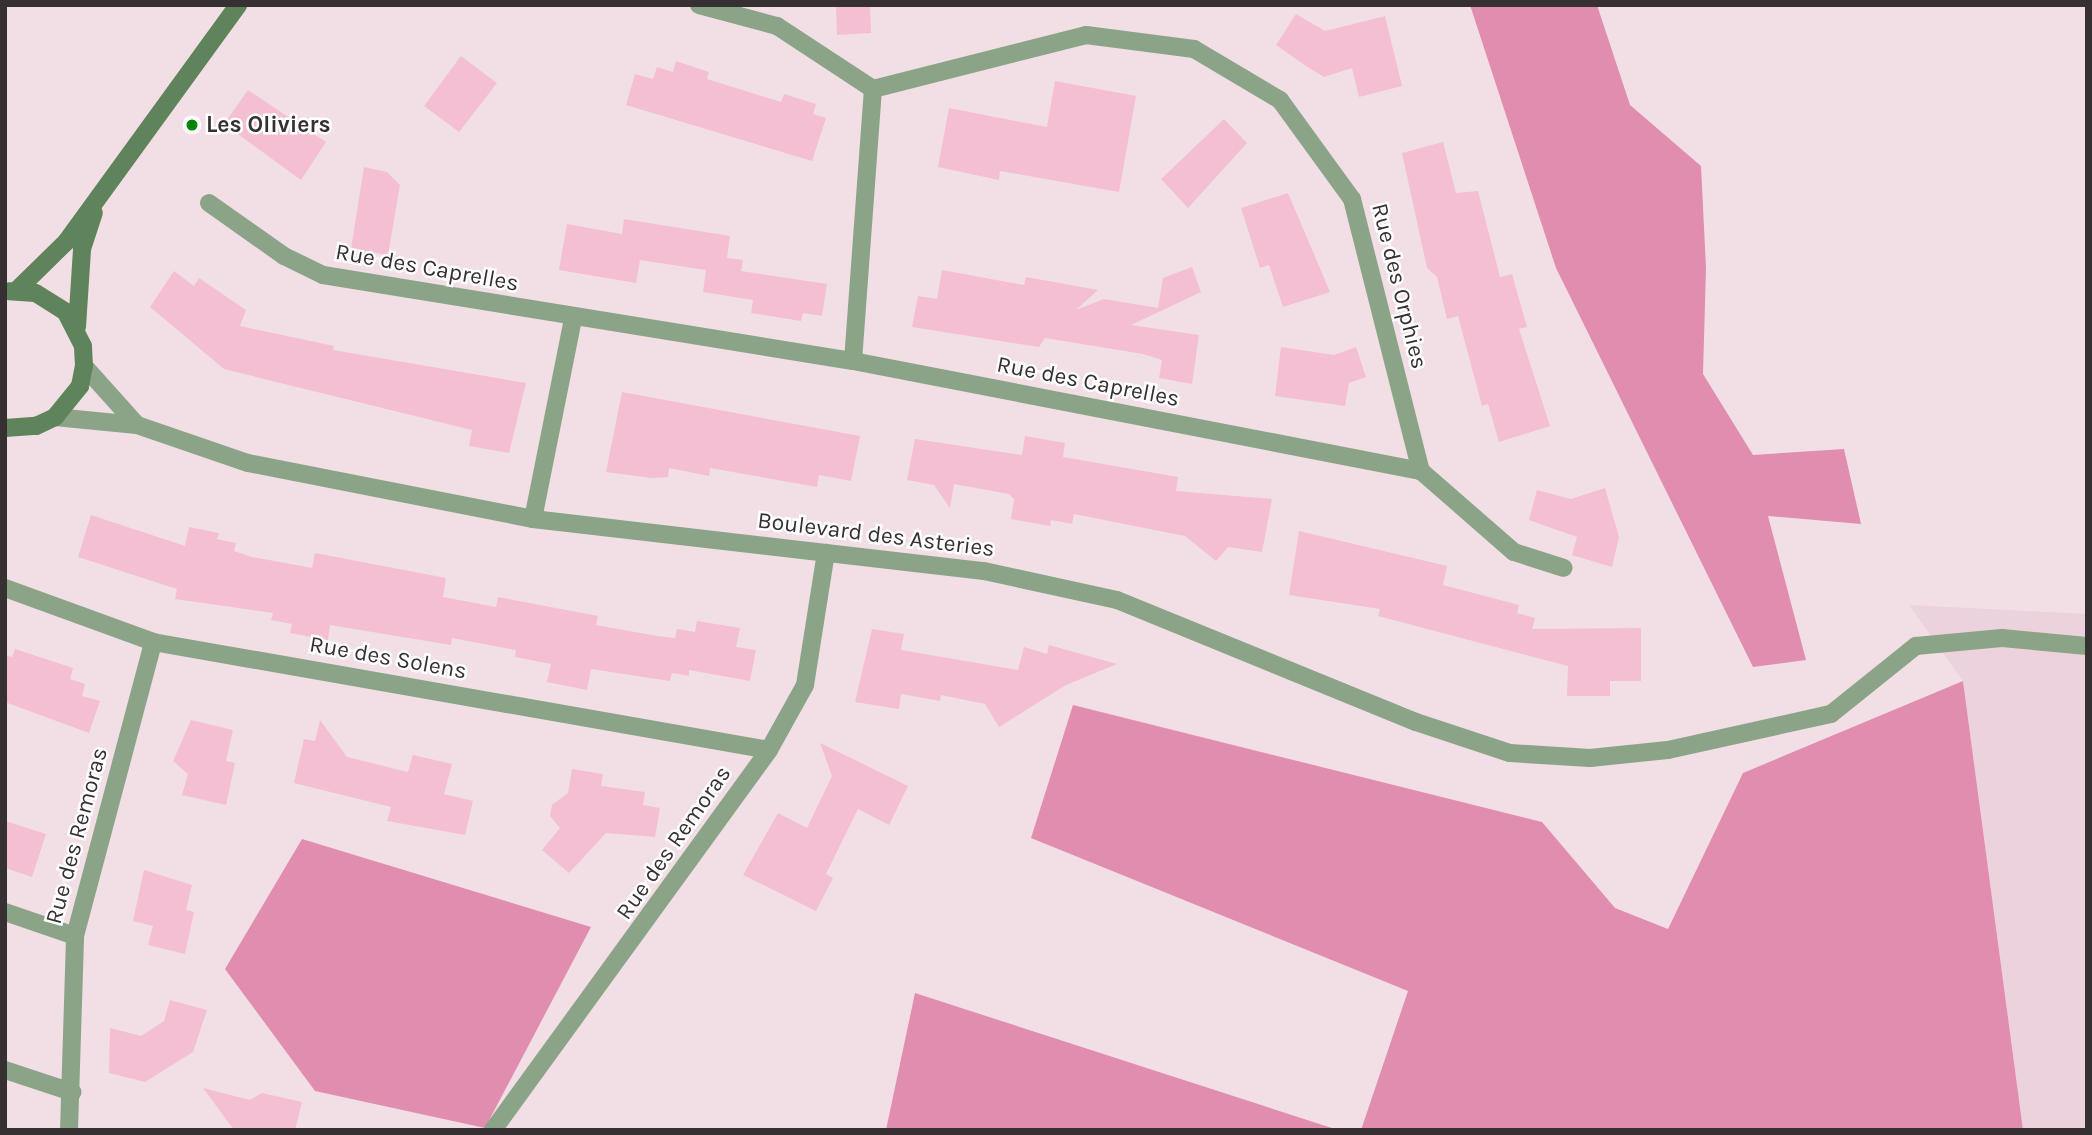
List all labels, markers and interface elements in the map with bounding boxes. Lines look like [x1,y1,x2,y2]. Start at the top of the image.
place label: Les Oliviers [206,111,331,139]
marker: Les Oliviers [184,117,200,133]
street label: Rue des Orphies [1365,200,1433,372]
street label: Rue des Caprelles [333,238,521,298]
street label: Rue des Caprelles [994,351,1182,413]
street label: Boulevard des Asteries [756,507,996,563]
street label: Rue des Solens [307,631,469,685]
street label: Rue des Remoras [40,745,114,927]
street label: Rue des Remoras [611,761,737,925]

